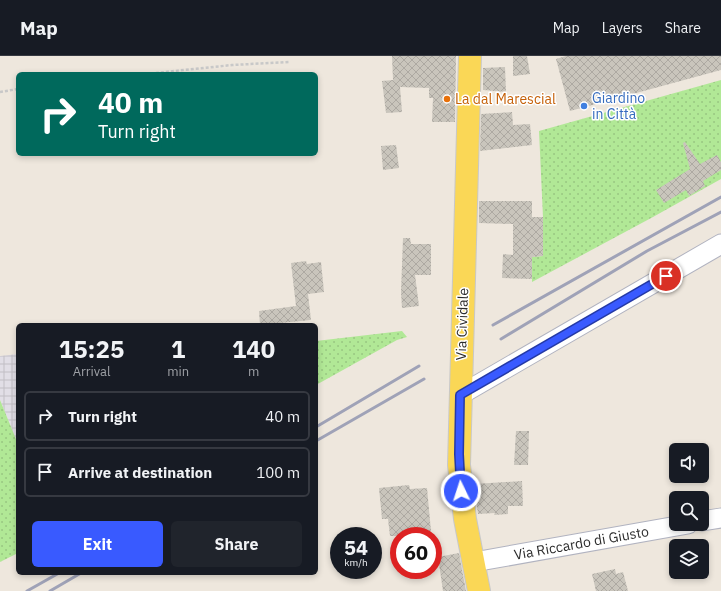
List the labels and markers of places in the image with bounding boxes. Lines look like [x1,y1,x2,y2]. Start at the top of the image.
place label: Giardino in Città [592,89,645,123]
place label: La dal Marescial [455,90,556,108]
marker: La dal Marescial [442,94,452,104]
marker: Giardino in Città [579,101,589,111]
pin [649,259,683,293]

